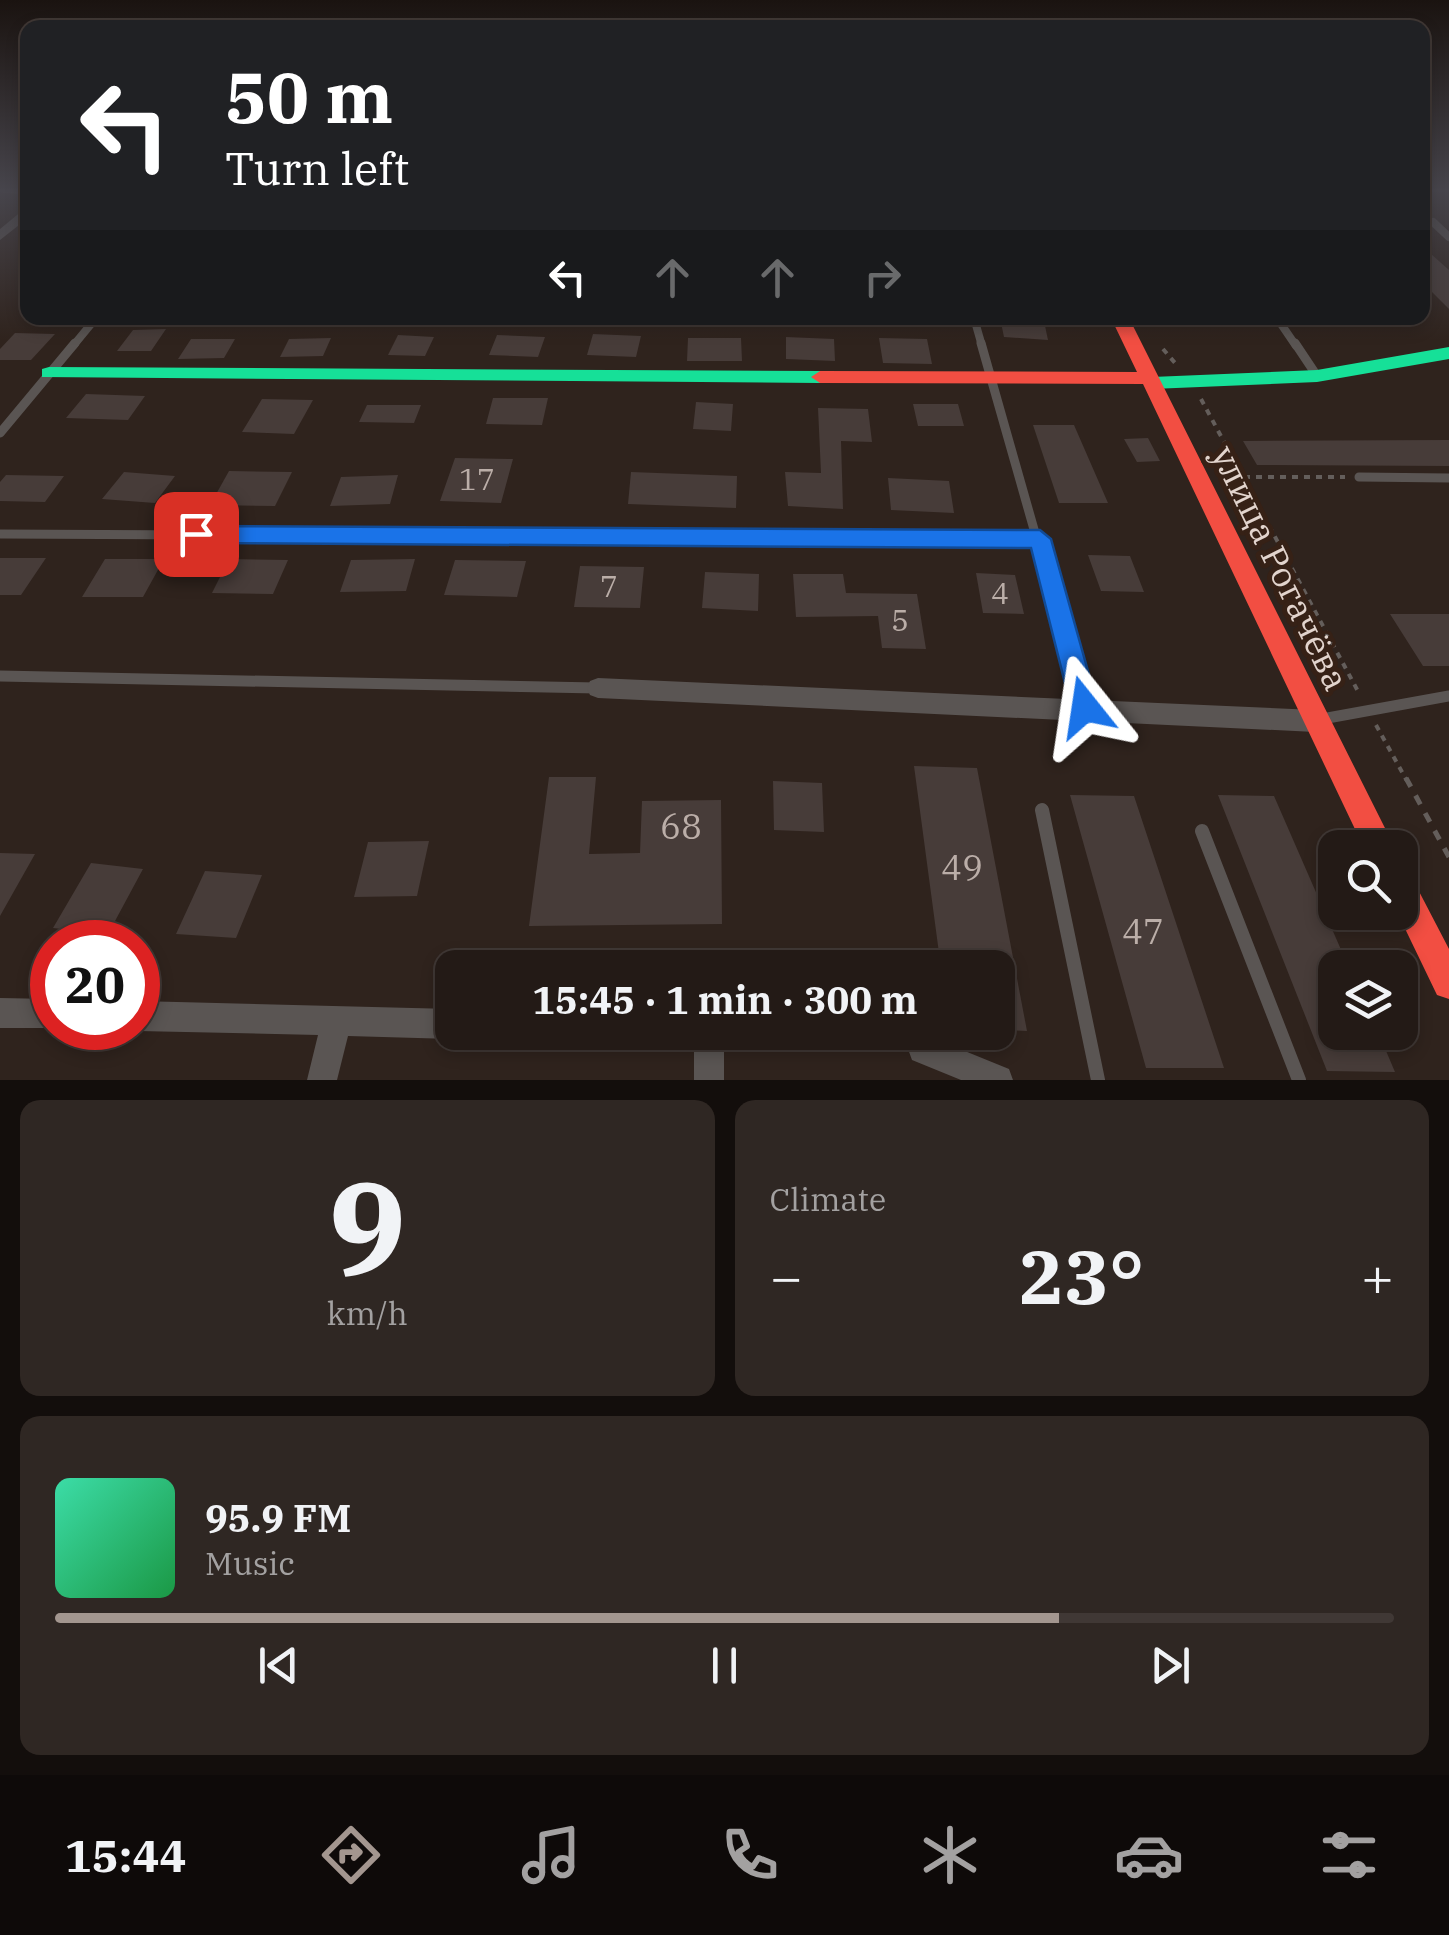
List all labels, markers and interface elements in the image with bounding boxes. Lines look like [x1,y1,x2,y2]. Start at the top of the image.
text: 50 m [225,51,393,142]
icon: left [60,60,190,190]
text: Turn left [225,139,409,197]
icon: left [540,250,595,305]
icon: ahead [645,250,700,305]
icon: ahead [750,250,805,305]
icon: right [855,250,910,305]
street label: улица Рогачёва [1202,438,1360,698]
house number: 17 [459,459,495,498]
pin [154,492,239,577]
icon: arrive [169,507,224,562]
house number: 7 [600,566,618,605]
house number: 4 [991,573,1009,612]
house number: 5 [891,600,909,639]
position arrow [1033,655,1137,759]
house number: 68 [660,803,702,849]
map controls [1318,830,1418,1050]
button: search [1318,830,1418,930]
house number: 49 [941,844,983,890]
house number: 47 [1122,908,1164,954]
speed limit sign: 20 [30,920,160,1050]
button: layers [1318,950,1418,1050]
text: 15:45 · 1 min · 300 m [532,975,918,1024]
text: 9 [328,1142,406,1311]
text: Climate [770,1178,886,1220]
text: 23° [1019,1227,1144,1325]
text: − [770,1241,803,1312]
text: + [1361,1241,1394,1312]
text: km/h [327,1292,408,1334]
text: 95.9 FM [205,1493,351,1542]
text: Music [205,1542,295,1584]
icon: previous [251,1638,306,1693]
icon: pause [697,1638,752,1693]
icon: next [1143,1638,1198,1693]
icon: directions [316,1820,386,1890]
icon: music [516,1820,586,1890]
icon: phone [715,1820,785,1890]
icon: climate [915,1820,985,1890]
icon: car [1114,1820,1184,1890]
icon: filters [1314,1820,1384,1890]
text: 15:44 [65,1826,186,1884]

